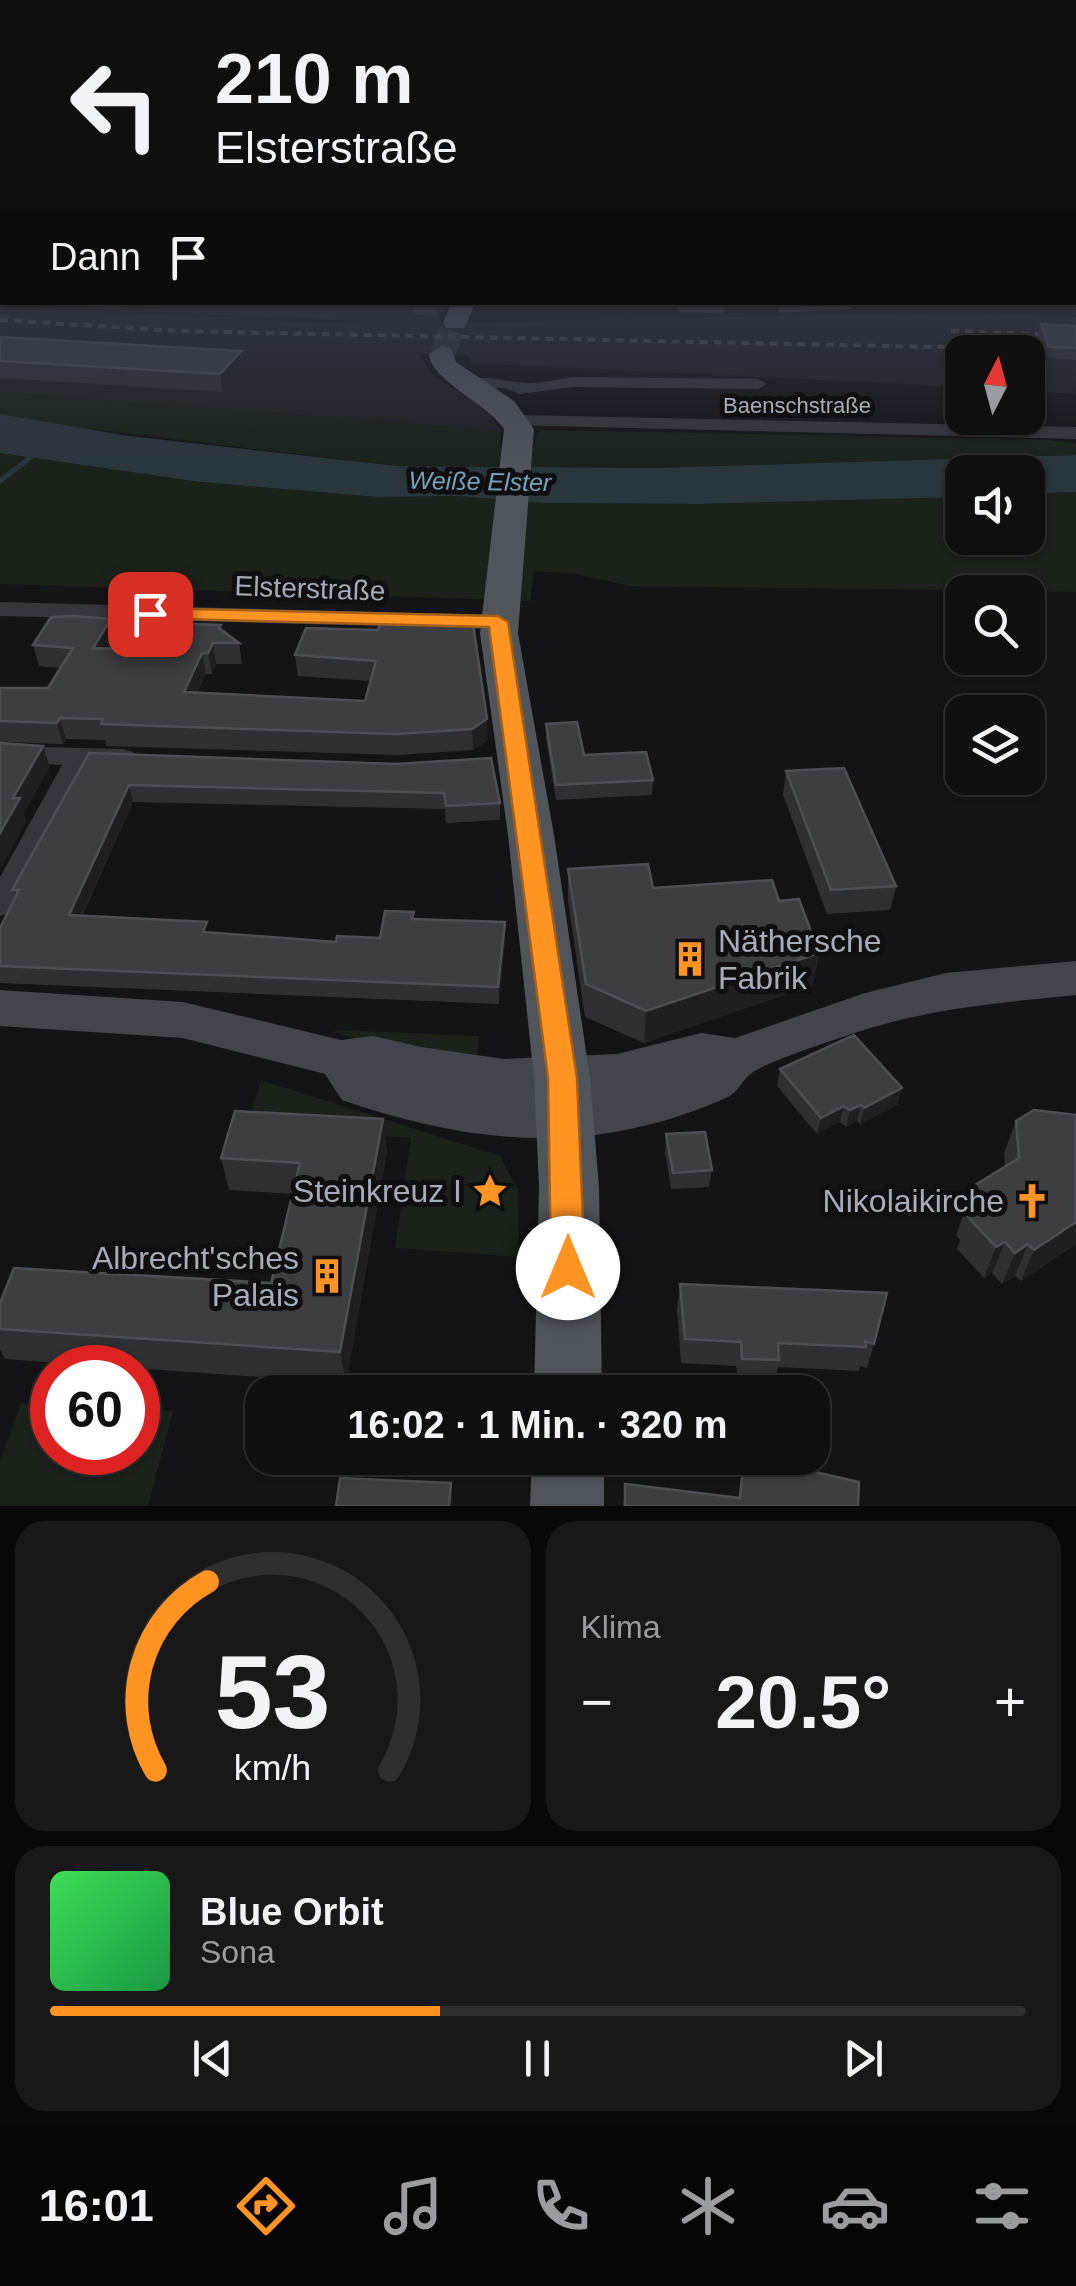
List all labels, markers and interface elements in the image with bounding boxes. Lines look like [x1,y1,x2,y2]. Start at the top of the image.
icon: left [50,40,180,170]
text: 210 m [215,40,413,118]
text: Elsterstraße [215,122,458,173]
icon: arrive [161,230,216,285]
text: Dann [50,236,141,278]
north arrow [945,335,1045,435]
map controls [945,335,1045,795]
street label: Baenschstraße [723,393,871,418]
button: sound [945,455,1045,555]
water label: Weiße Elster [408,466,553,496]
street label: Elsterstraße [234,570,386,607]
pin [108,572,193,657]
button: search [945,575,1045,675]
icon: arrive [123,587,178,642]
button: layers [945,695,1045,795]
place label: Näthersche Fabrik [718,923,882,996]
building icon: Näthersche Fabrik [671,940,709,978]
place icon: Steinkreuz I [471,1172,509,1210]
place label: Steinkreuz I [293,1173,462,1209]
church icon: Nikolaikirche [1013,1182,1051,1220]
place label: Nikolaikirche [823,1183,1004,1219]
position arrow [516,1216,620,1320]
place label: Albrecht'sches Palais [92,1240,299,1313]
building icon: Albrecht'sches Palais [308,1257,346,1295]
speed limit sign: 60 [30,1345,160,1475]
text: 16:02 · 1 Min. · 320 m [347,1404,728,1446]
text: Klima [581,1609,661,1645]
text: 53 [215,1634,331,1750]
text: 20.5° [715,1660,891,1744]
text: − [581,1671,613,1733]
text: + [994,1671,1026,1733]
text: km/h [234,1748,311,1788]
text: Blue Orbit [200,1891,384,1933]
text: Sona [200,1934,275,1970]
icon: previous [185,2031,240,2086]
icon: pause [510,2031,565,2086]
icon: next [836,2031,891,2086]
icon: directions [231,2171,301,2241]
icon: music [378,2171,448,2241]
icon: phone [526,2171,596,2241]
icon: climate [673,2171,743,2241]
icon: car [820,2171,890,2241]
icon: filters [967,2171,1037,2241]
text: 16:01 [39,2180,154,2231]

